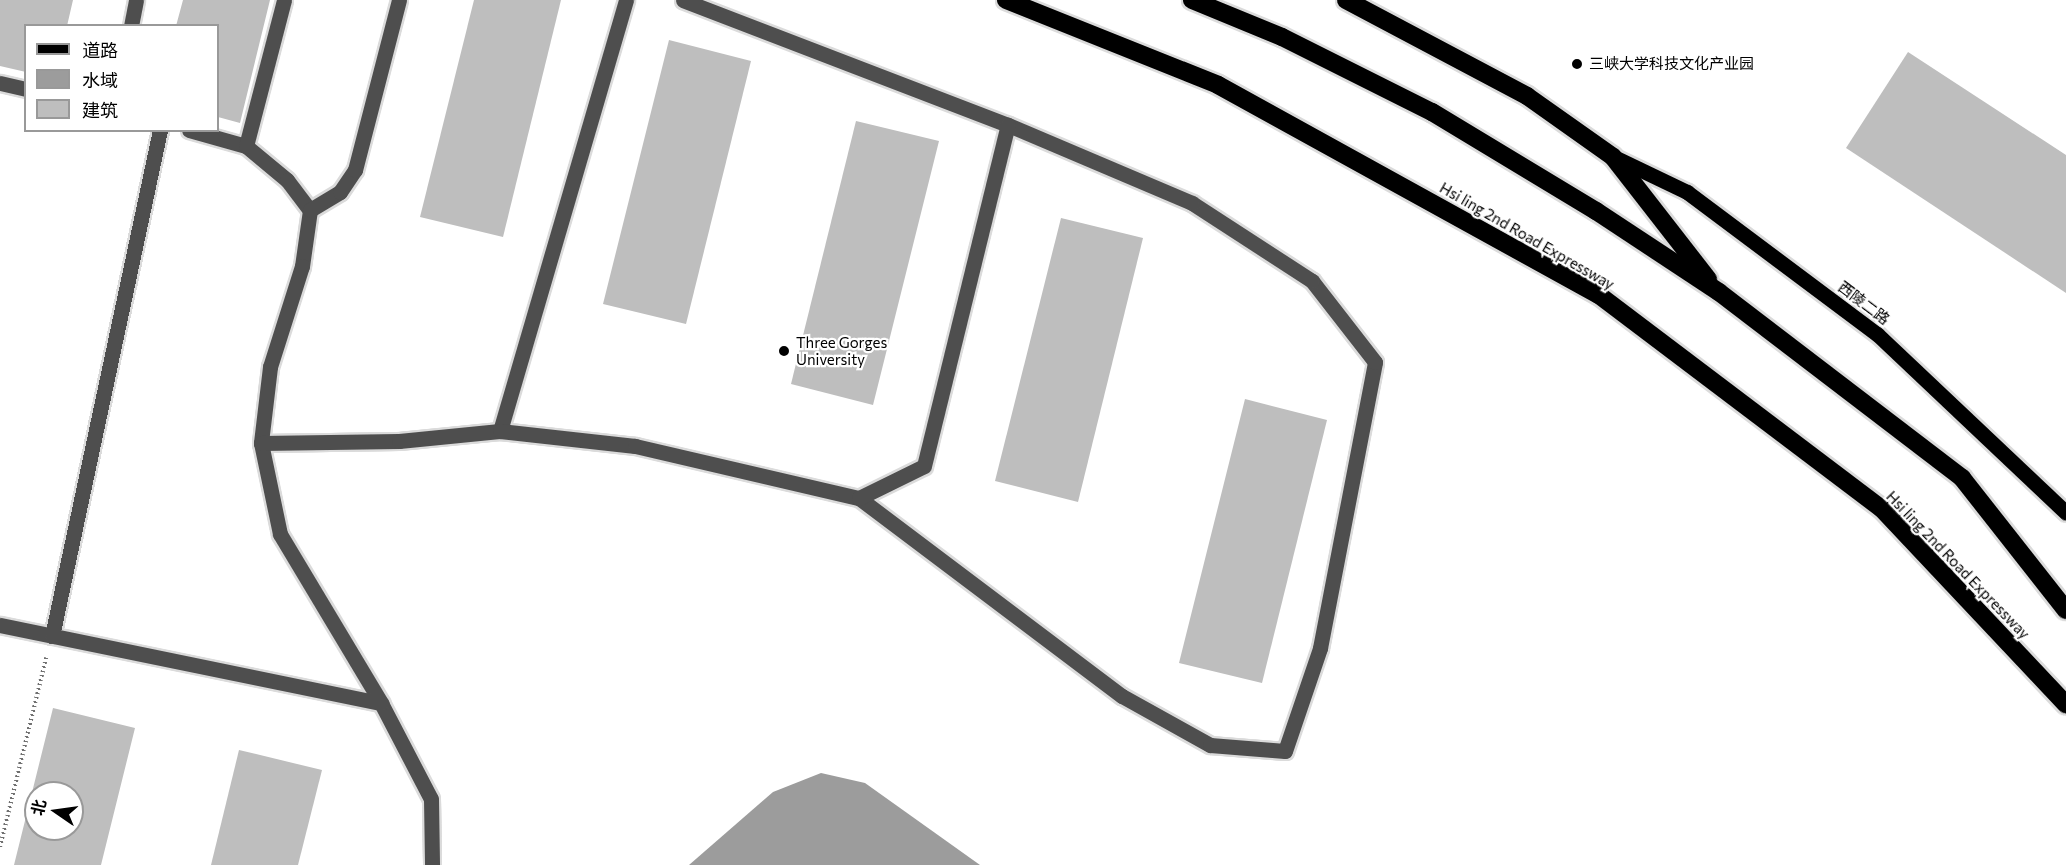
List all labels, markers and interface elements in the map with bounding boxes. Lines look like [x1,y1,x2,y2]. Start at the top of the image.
legend [24,24,219,132]
text: 道路 [82,39,118,61]
place label: 三峡大学科技文化产业园 [1589,55,1754,73]
marker: 三峡大学科技文化产业园 [1570,57,1584,71]
text: 水域 [82,69,118,91]
text: 建筑 [82,99,118,121]
street label: Hsi ling 2nd Road Expressway [1437,179,1617,293]
street label: 西陵二路 [1835,278,1893,328]
place label: Three Gorges University [796,333,887,368]
marker: Three Gorges University [777,344,791,358]
street label: Hsi ling 2nd Road Expressway [1883,487,2033,643]
north arrow [24,781,84,841]
text: 北 [27,797,49,817]

